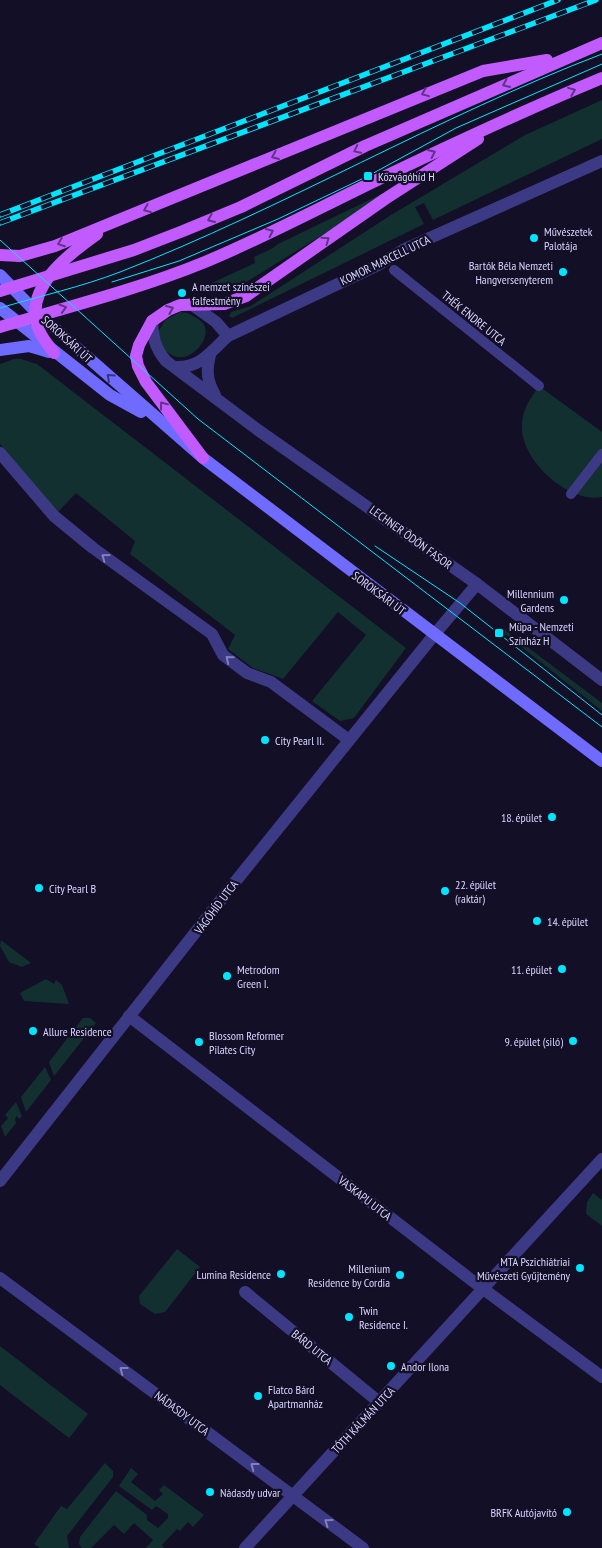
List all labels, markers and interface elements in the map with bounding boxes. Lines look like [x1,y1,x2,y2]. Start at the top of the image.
one-way arrow [502,78,511,88]
one-way arrow [567,86,576,97]
one-way arrow [421,87,430,98]
one-way arrow [354,144,363,154]
one-way arrow [427,149,436,160]
one-way arrow [271,150,280,160]
place label: Közvágóhíd H [378,169,435,184]
marker: Közvágóhíd H [362,170,374,182]
one-way arrow [144,203,152,213]
one-way arrow [207,214,215,224]
place label: Művészetek Palotája [544,224,593,253]
one-way arrow [265,228,274,239]
street label: KOMOR MARCELL UTCA [338,232,433,288]
marker: Művészetek Palotája [528,232,540,244]
one-way arrow [57,237,66,248]
one-way arrow [320,237,330,246]
place label: Bartók Béla Nemzeti Hangversenyterem [469,258,553,287]
marker: Bartók Béla Nemzeti Hangversenyterem [557,266,569,278]
place label: A nemzet színészei falfestmény [192,279,270,308]
marker: A nemzet színészei falfestmény [176,287,188,299]
street label: THÉK ENDRE UTCA [439,287,509,349]
one-way arrow [59,304,67,314]
one-way arrow [165,305,174,315]
street label: SOROKSÁRI ÚT [39,312,96,366]
one-way arrow [106,374,115,383]
one-way arrow [160,401,169,411]
street label: LECHNER ÖDÖN FASOR [367,502,455,572]
one-way arrow [101,554,111,563]
street label: SOROKSÁRI ÚT [349,568,409,618]
place label: Millennium Gardens [507,586,554,615]
marker: Millennium Gardens [558,594,570,606]
place label: Müpa - Nemzeti Színház H [509,619,574,648]
marker: Müpa - Nemzeti Színház H [493,627,505,639]
one-way arrow [226,657,235,665]
place label: City Pearl II. [275,733,324,748]
marker: City Pearl II. [259,734,271,746]
place label: 18. épület [501,810,543,825]
marker: 18. épület [546,811,558,823]
street label: VÁGÓHÍD UTCA [190,877,241,938]
place label: 22. épület (raktár) [455,877,497,906]
place label: City Pearl B [49,881,96,896]
marker: City Pearl B [33,882,45,894]
marker: 22. épület (raktár) [439,885,451,897]
place label: 14. épület [547,914,589,929]
marker: 14. épület [531,915,543,927]
place label: Metrodom Green I. [237,962,280,991]
place label: 11. épület [511,962,553,977]
marker: 11. épület [556,963,568,975]
marker: Metrodom Green I. [221,970,233,982]
place label: Allure Residence [43,1024,112,1039]
marker: Allure Residence [27,1025,39,1037]
place label: Blossom Reformer Pilates City [209,1028,285,1057]
place label: 9. épület (siló) [504,1034,563,1049]
marker: 9. épület (siló) [567,1035,579,1047]
marker: Blossom Reformer Pilates City [193,1036,205,1048]
street label: VASKAPU UTCA [335,1172,395,1224]
place label: MTA Pszichiátriai Művészeti Gyűjtemény [477,1254,570,1283]
place label: Millenium Residence by Cordia [308,1261,390,1290]
marker: MTA Pszichiátriai Művészeti Gyűjtemény [574,1262,586,1274]
place label: Lumina Residence [197,1267,271,1282]
marker: Lumina Residence [275,1268,287,1280]
marker: Millenium Residence by Cordia [394,1269,406,1281]
place label: Twin Residence I. [359,1303,408,1332]
marker: Twin Residence I. [343,1311,355,1323]
street label: BÁRD UTCA [289,1326,336,1368]
place label: Andor Ilona [401,1359,449,1374]
marker: Andor Ilona [385,1360,397,1372]
one-way arrow [120,1367,129,1375]
place label: Flatco Bárd Apartmanház [268,1382,323,1411]
street label: TÓTH KÁLMÁN UTCA [328,1383,398,1457]
street label: NÁDASDY UTCA [152,1388,213,1439]
marker: Flatco Bárd Apartmanház [252,1390,264,1402]
one-way arrow [250,1463,260,1472]
place label: Nádasdy udvar [220,1485,281,1500]
marker: Nádasdy udvar [204,1486,216,1498]
place label: BRFK Autójavító [490,1505,557,1520]
marker: BRFK Autójavító [561,1506,573,1518]
one-way arrow [324,1519,334,1528]

